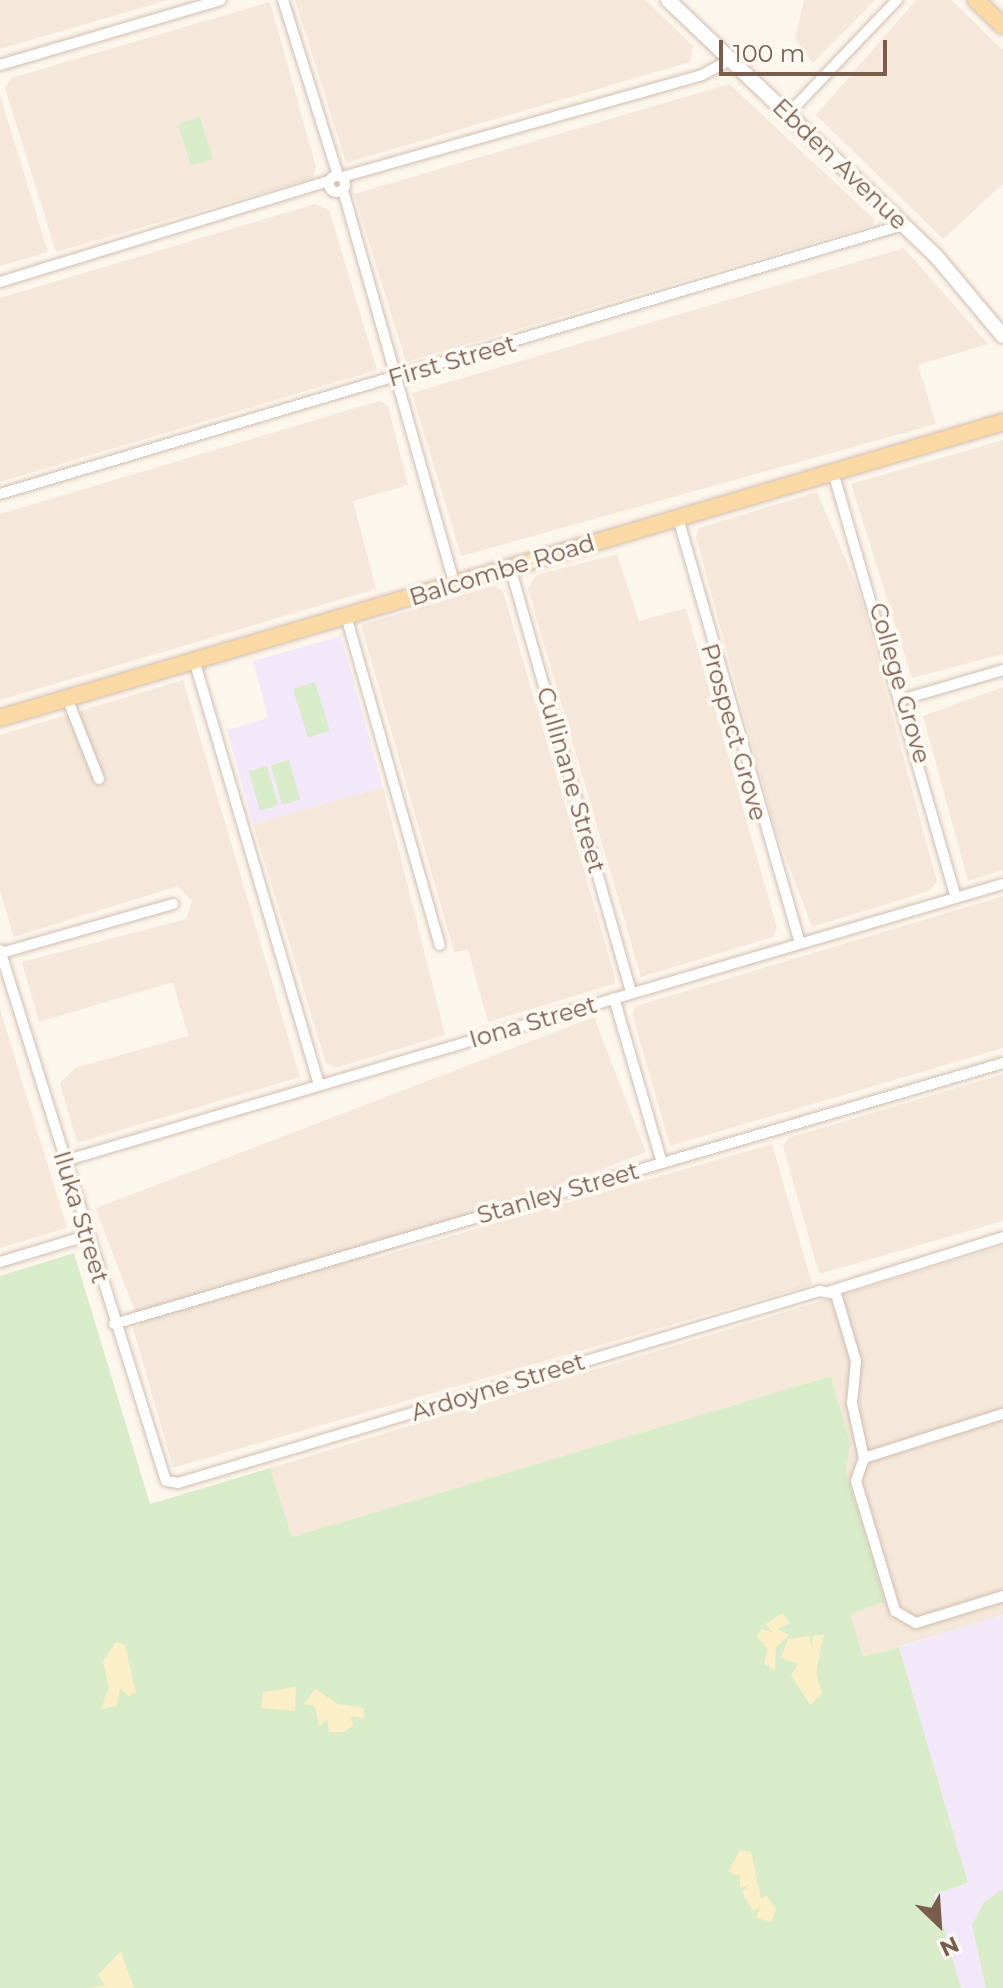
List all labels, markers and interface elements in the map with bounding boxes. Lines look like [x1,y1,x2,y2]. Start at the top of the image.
scale bar [723,24,891,74]
text: 100 m [733,39,805,68]
street label: Ebden Avenue [767,92,913,236]
street label: First Street [385,329,519,393]
street label: Balcombe Road [406,528,598,612]
street label: College Grove [863,599,937,767]
street label: Prospect Grove [695,640,773,824]
street label: Cullinane Street [531,684,611,876]
street label: Iona Street [466,990,600,1054]
street label: Iluka Street [47,1147,115,1287]
street label: Stanley Street [474,1156,642,1230]
street label: Ardoyne Street [408,1347,588,1427]
north arrow [899,1884,979,1964]
text: N [936,1930,963,1962]

